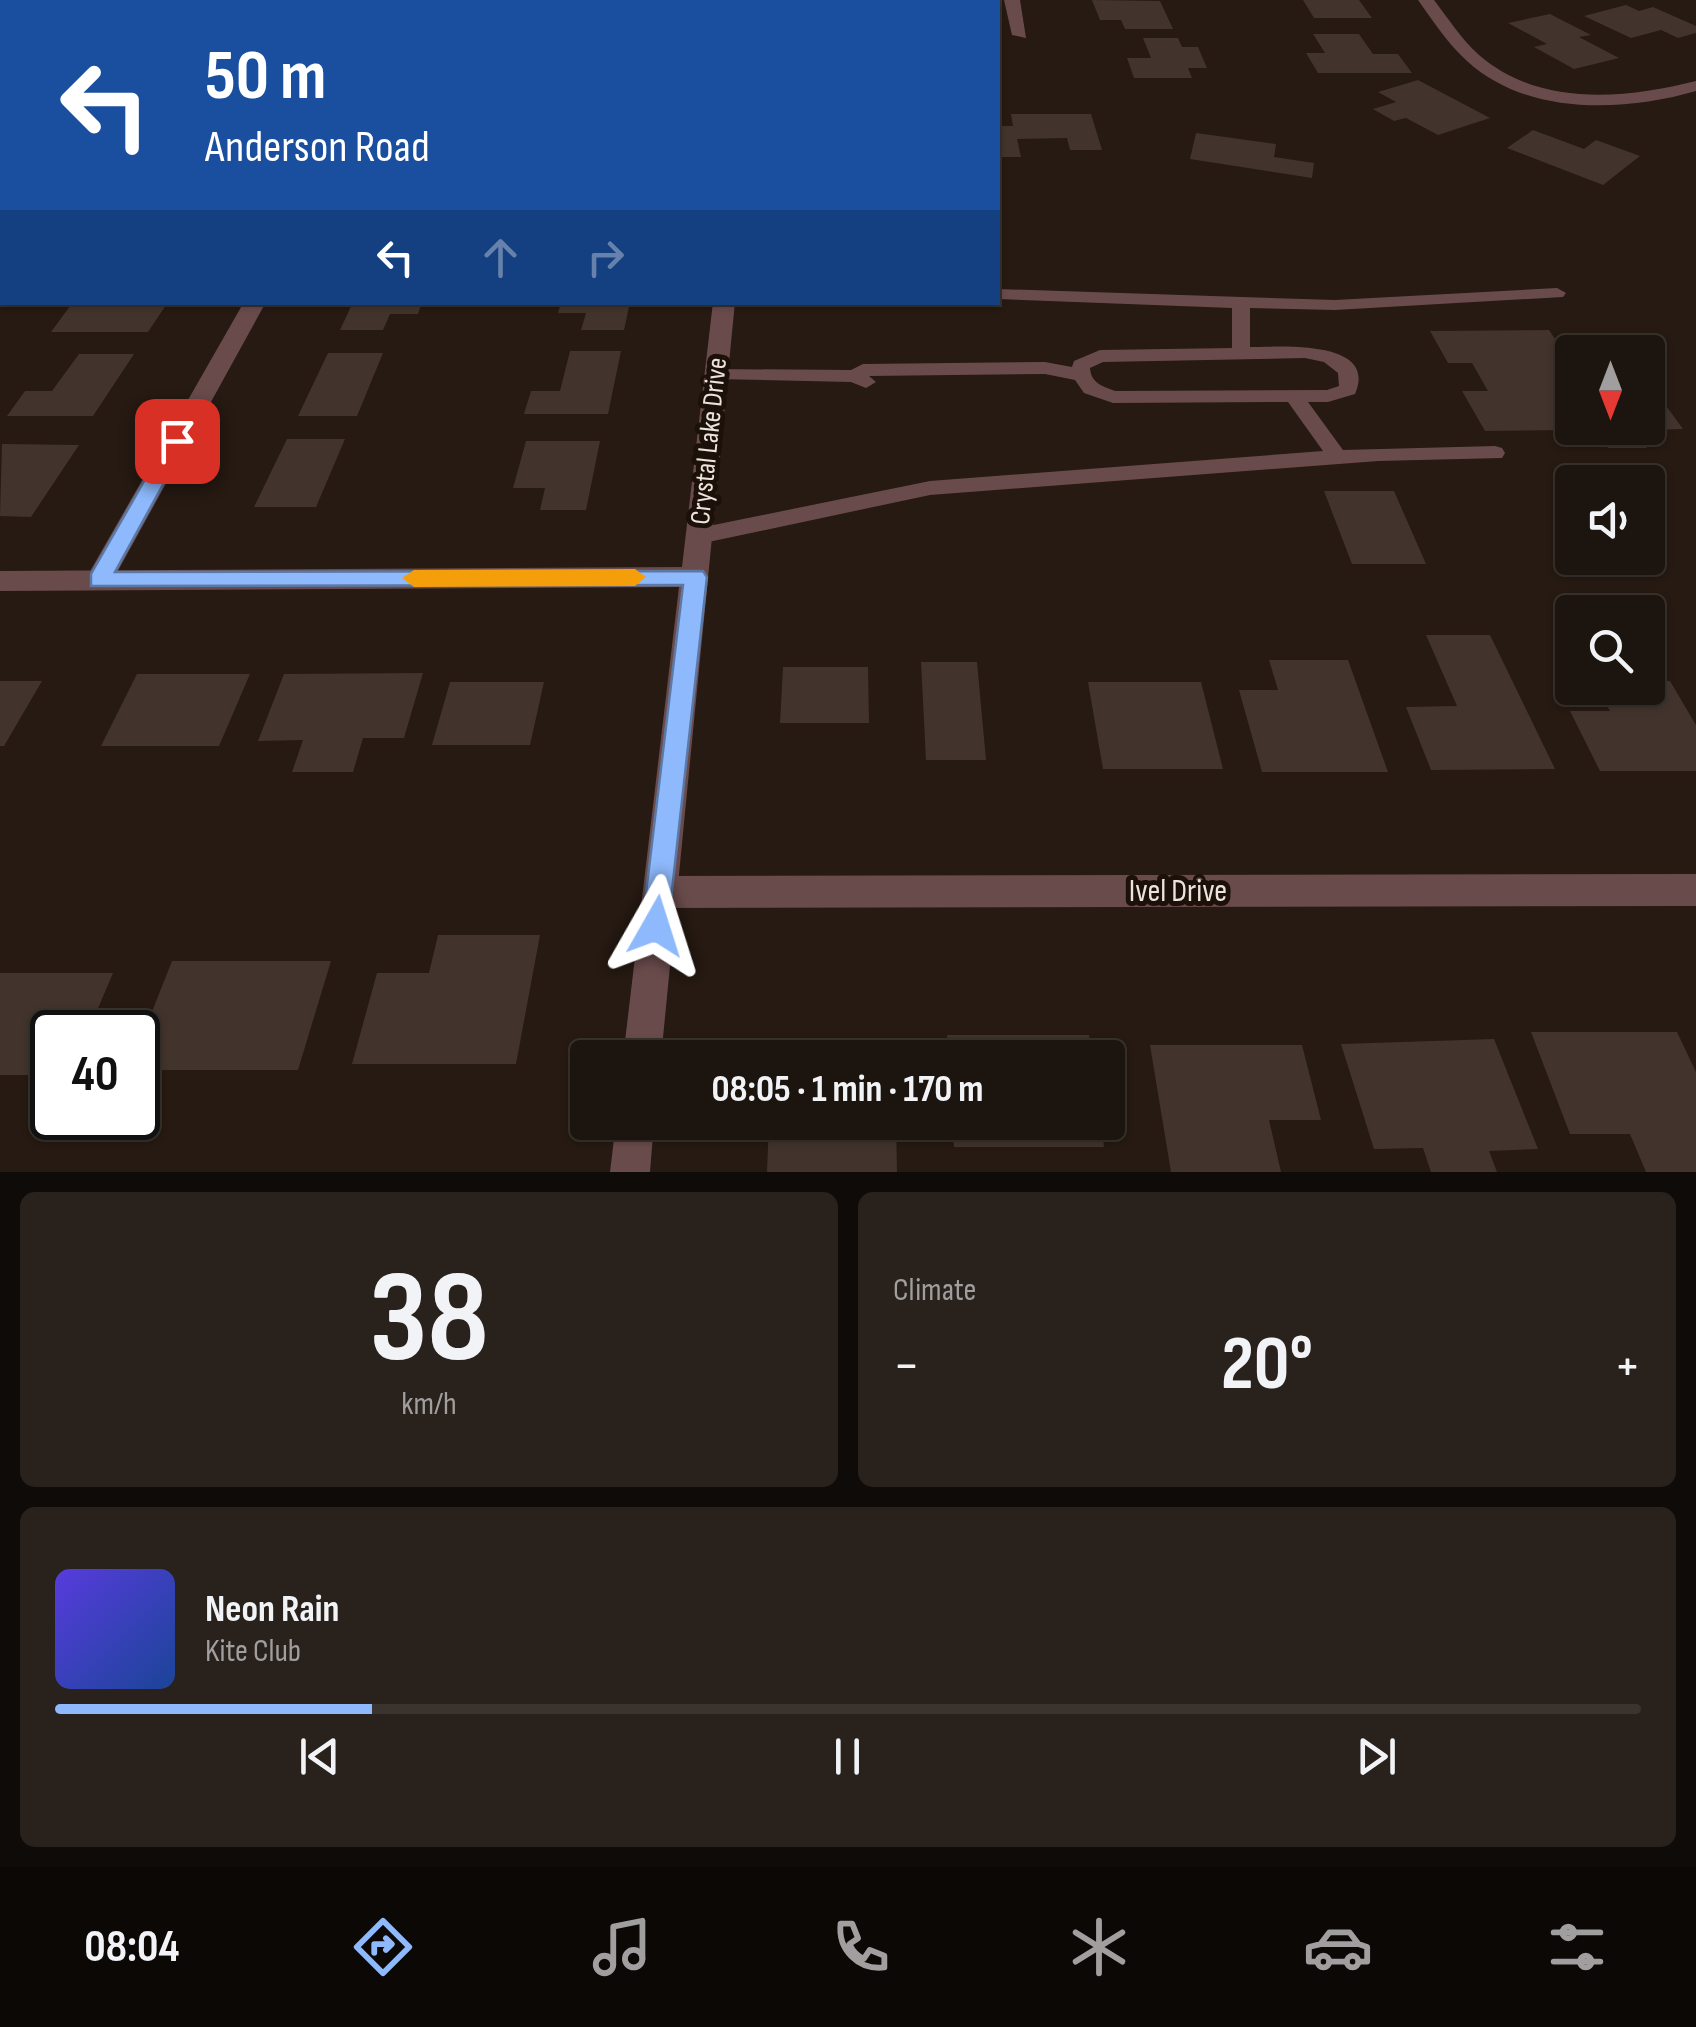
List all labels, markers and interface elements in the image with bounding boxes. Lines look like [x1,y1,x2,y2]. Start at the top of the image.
text: 50 m [205,35,326,119]
icon: left [40,40,170,170]
text: Anderson Road [205,120,430,175]
icon: left [368,230,423,285]
icon: ahead [473,230,528,285]
icon: right [578,230,633,285]
north arrow [1555,335,1665,445]
map controls [1555,335,1665,705]
street label: Crystal Lake Drive [684,356,734,526]
pin [135,399,220,484]
icon: arrive [150,414,205,469]
button: sound [1555,465,1665,575]
button: search [1555,595,1665,705]
street label: Ivel Drive [1129,872,1227,911]
position arrow [604,874,708,978]
speed limit sign: 40 [30,1010,160,1140]
text: 08:05 · 1 min · 170 m [711,1067,984,1112]
text: 38 [369,1242,489,1398]
text: Climate [893,1271,976,1310]
text: 20° [1221,1320,1313,1411]
text: − [893,1333,920,1400]
text: + [1614,1333,1641,1400]
text: km/h [401,1385,457,1424]
text: Neon Rain [205,1587,339,1632]
text: Kite Club [205,1632,301,1671]
icon: previous [292,1729,347,1784]
icon: pause [820,1729,875,1784]
icon: next [1349,1729,1404,1784]
icon: directions [348,1912,418,1982]
icon: music [587,1912,657,1982]
icon: phone [826,1912,896,1982]
icon: climate [1064,1912,1134,1982]
icon: car [1303,1912,1373,1982]
icon: filters [1542,1912,1612,1982]
text: 08:04 [84,1920,179,1975]

